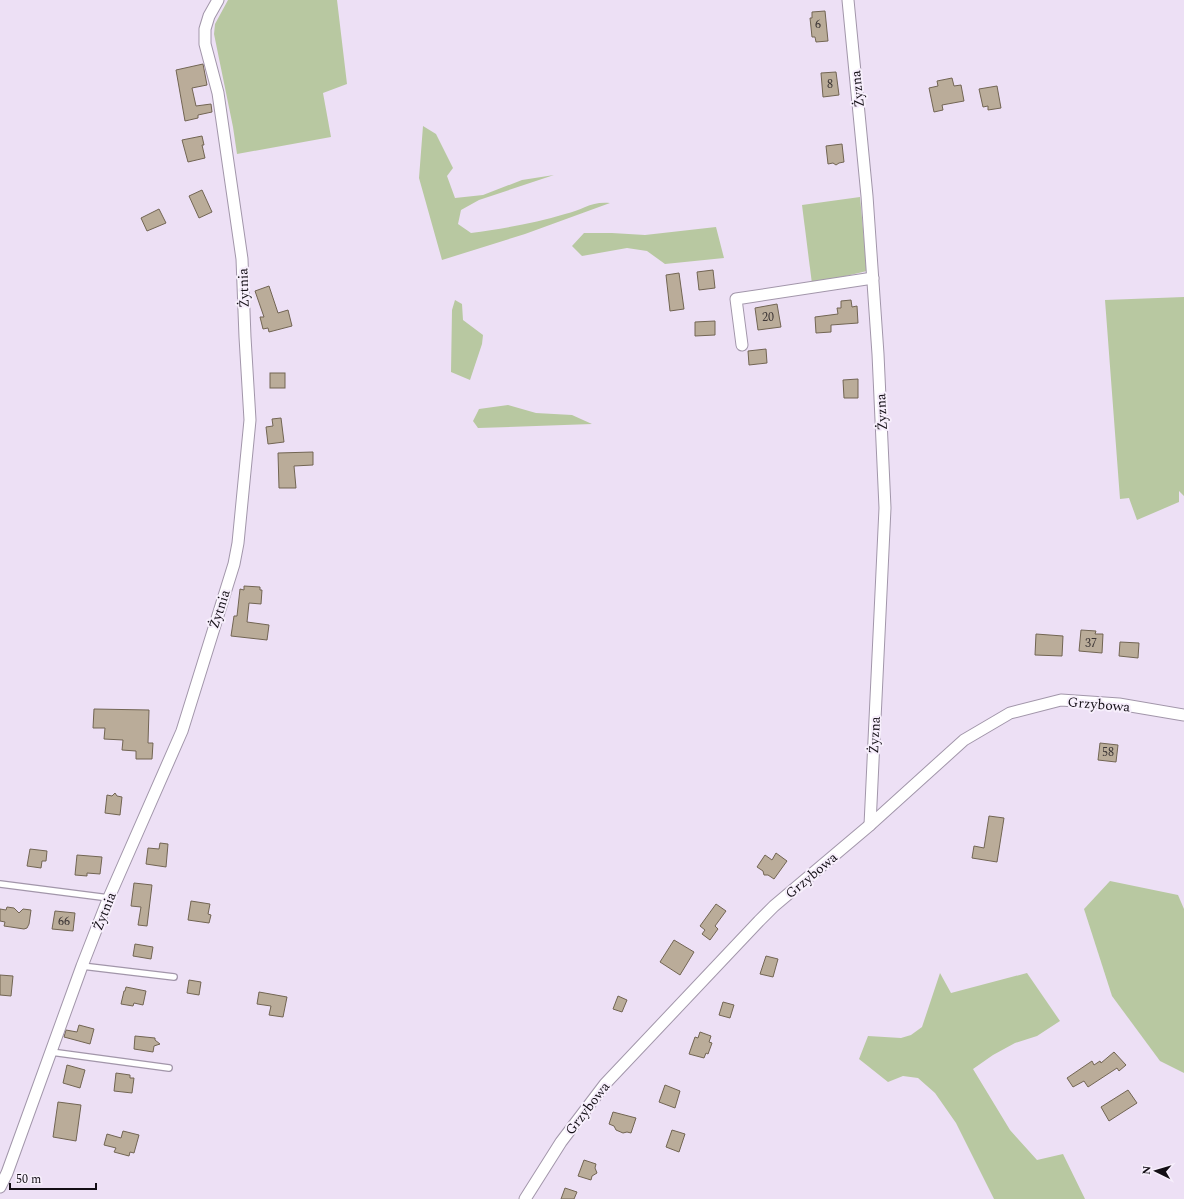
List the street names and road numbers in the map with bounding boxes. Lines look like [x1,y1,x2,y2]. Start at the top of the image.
street label: Żyzna [845,69,870,109]
street label: Żytnia [232,267,255,308]
street label: Żyzna [870,393,893,431]
street label: Żytnia [203,587,236,631]
street label: Grzybowa [1067,691,1131,718]
street label: Żyzna [863,716,886,754]
street label: Grzybowa [781,847,842,904]
street label: Żytnia [87,889,122,934]
street label: Grzybowa [560,1077,615,1139]

